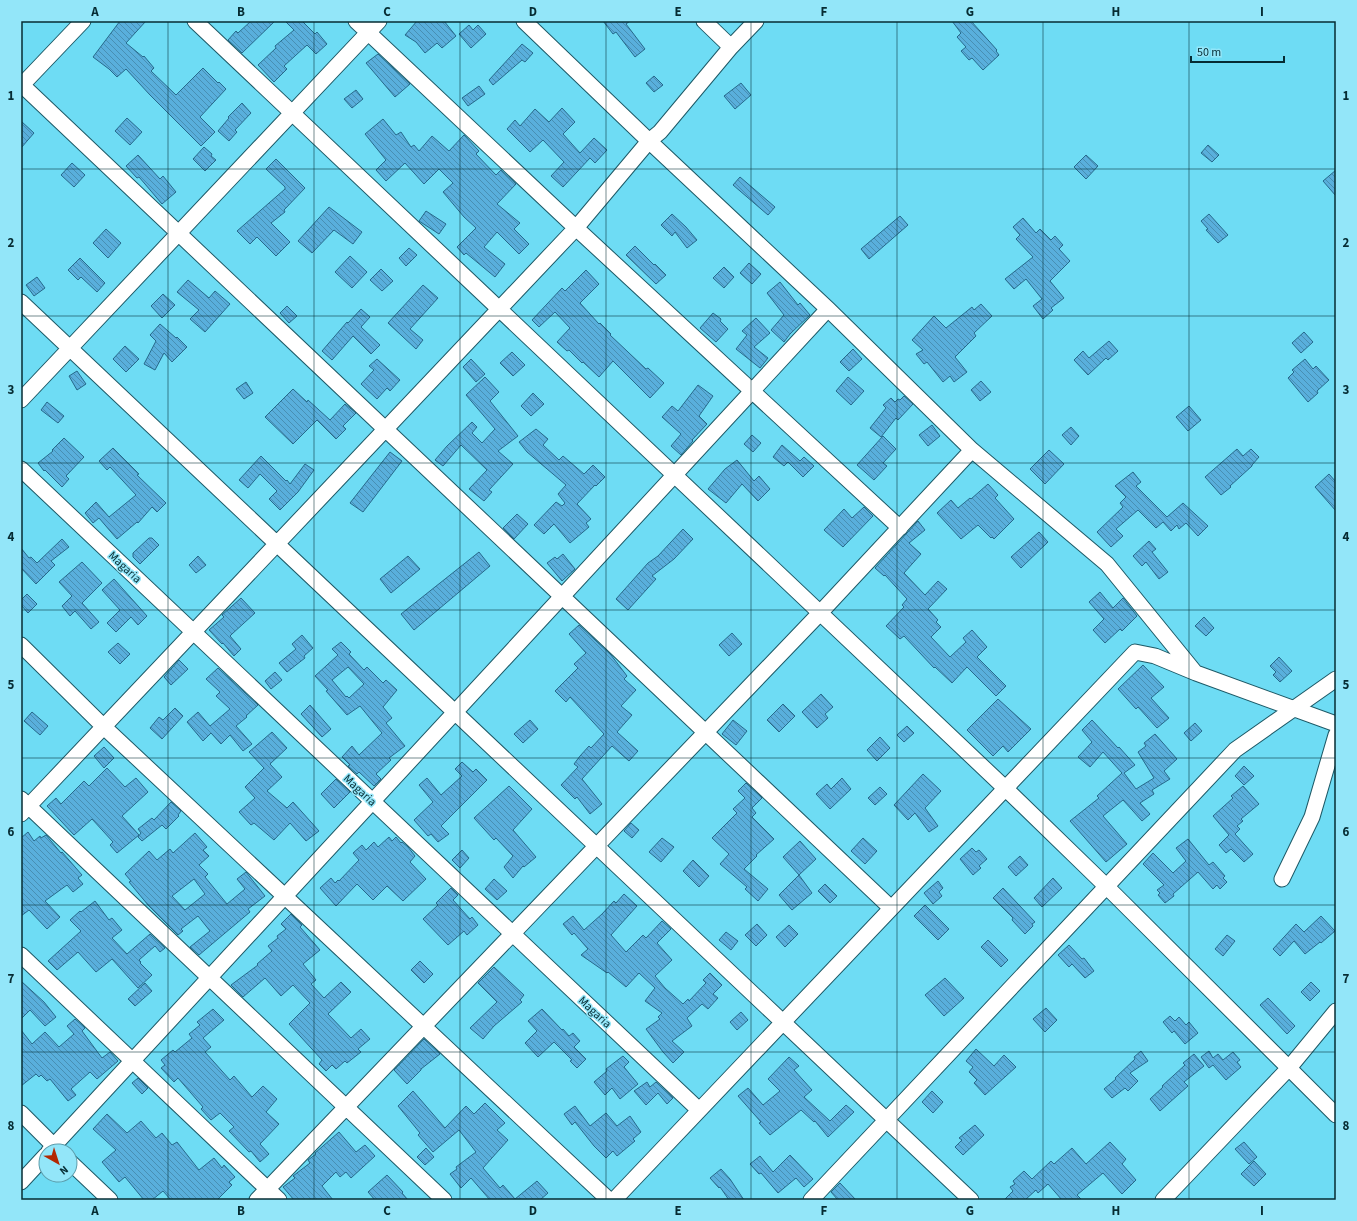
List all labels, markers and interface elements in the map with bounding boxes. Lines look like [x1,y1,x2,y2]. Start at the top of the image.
text: A [90,3,99,21]
text: B [237,3,245,21]
text: C [383,3,391,21]
text: D [529,3,537,21]
text: E [674,3,682,21]
text: F [821,3,828,21]
text: G [966,3,974,21]
text: H [1112,3,1120,21]
text: I [1260,3,1264,21]
scale bar [1191,38,1284,64]
text: 50 m [1197,44,1221,61]
text: 1 [8,87,15,105]
text: 1 [1343,87,1350,105]
text: 2 [8,234,15,252]
text: 2 [1343,234,1350,252]
text: 3 [8,381,15,399]
text: 3 [1343,381,1350,399]
text: 4 [8,528,15,546]
text: 4 [1343,528,1350,546]
street label: Magaria [104,548,145,587]
text: 5 [8,676,15,694]
text: 5 [1343,676,1350,694]
street label: Magaria [339,771,380,810]
text: 6 [8,823,15,841]
text: 6 [1343,823,1350,841]
text: 7 [8,970,15,988]
text: 7 [1343,970,1350,988]
street label: Magaria [574,993,615,1032]
text: 8 [8,1117,15,1135]
text: 8 [1343,1117,1350,1135]
north arrow [38,1143,78,1183]
text: N [56,1162,72,1179]
text: A [90,1202,99,1220]
text: B [237,1202,245,1220]
text: C [383,1202,391,1220]
text: D [529,1202,537,1220]
text: E [674,1202,682,1220]
text: F [821,1202,828,1220]
text: G [966,1202,974,1220]
text: H [1112,1202,1120,1220]
text: I [1260,1202,1264,1220]

